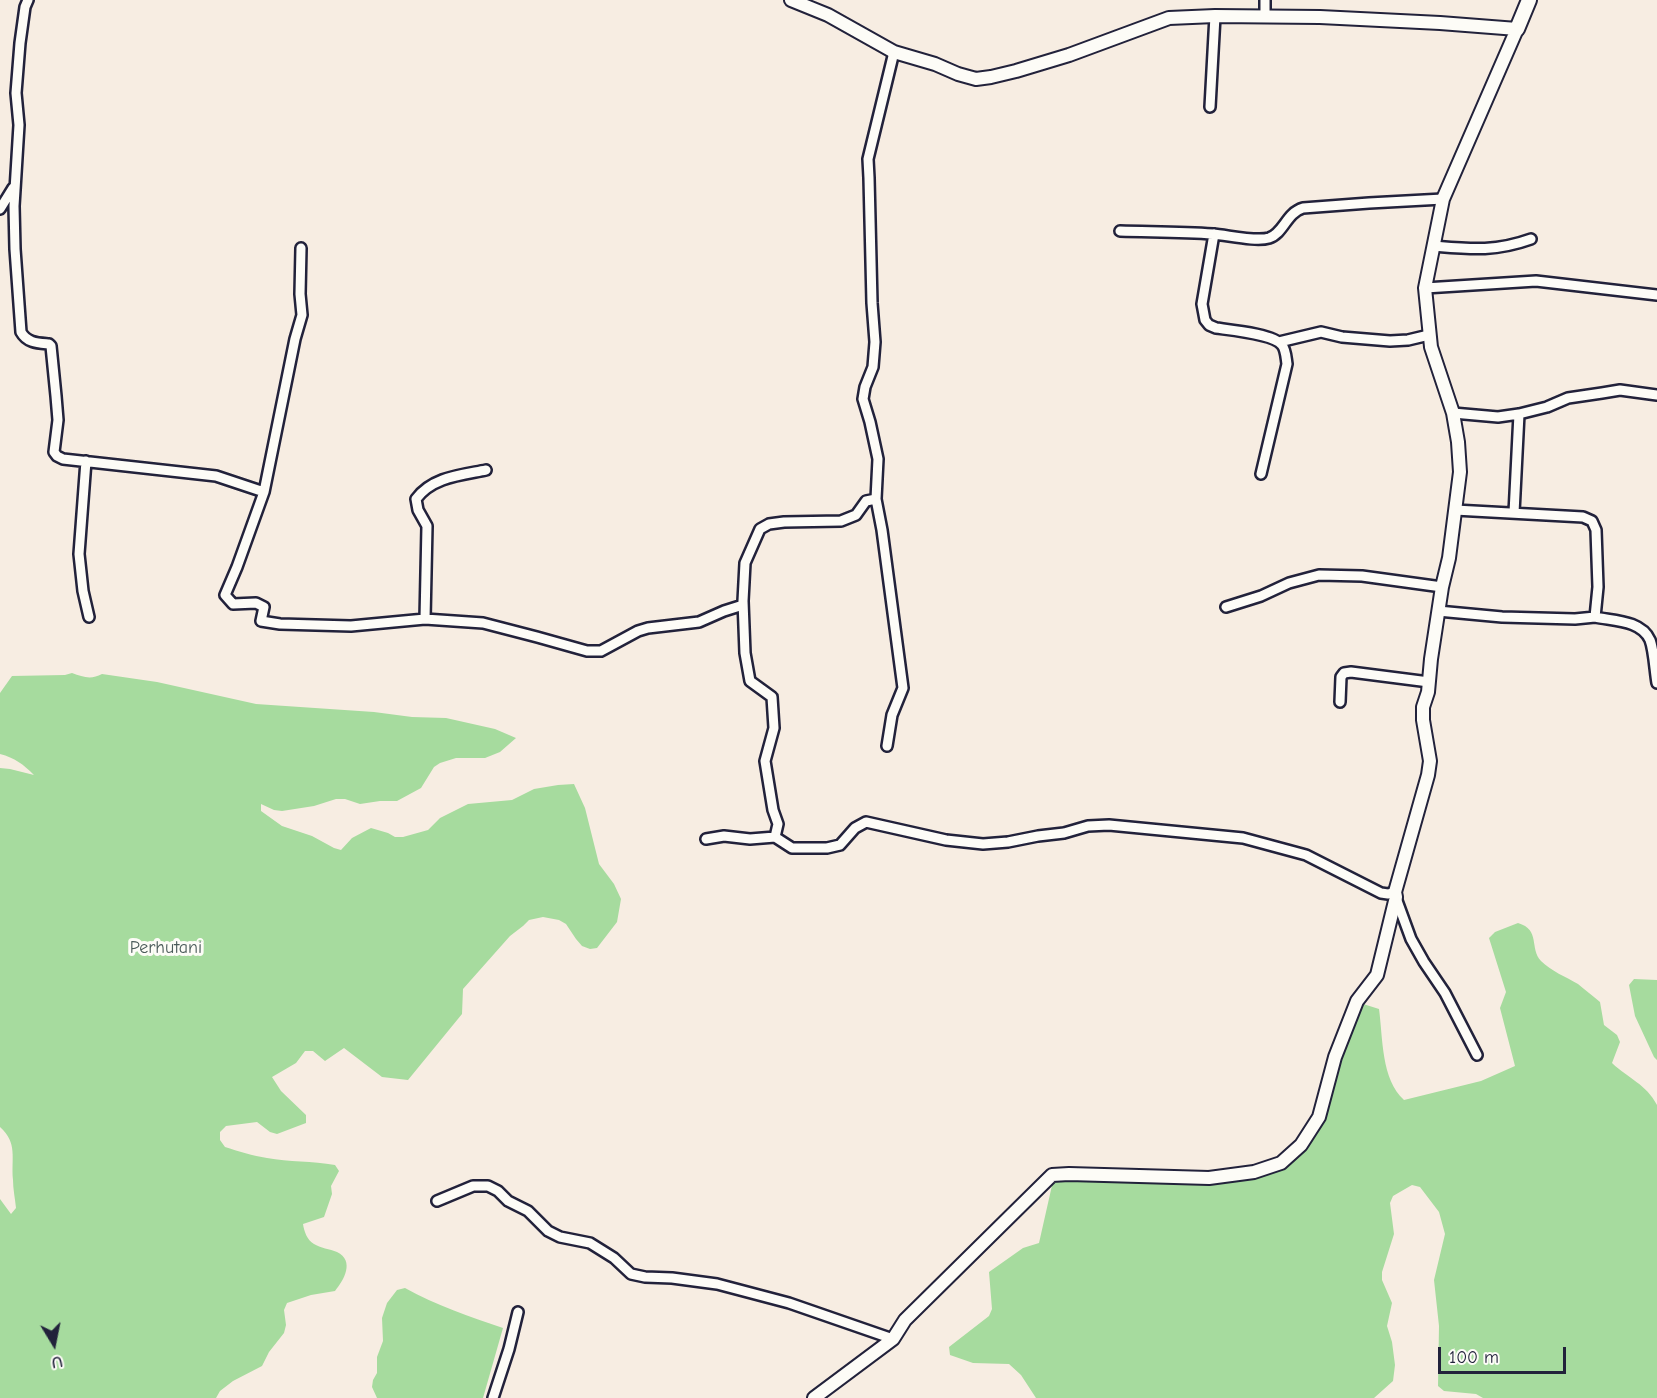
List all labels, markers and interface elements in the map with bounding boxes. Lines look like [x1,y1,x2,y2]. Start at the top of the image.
park label: Perhutani [130,937,202,959]
north arrow [24,1314,84,1374]
scale bar [1441,1335,1568,1373]
text: 100 m [1449,1347,1499,1368]
text: U [50,1352,64,1372]

